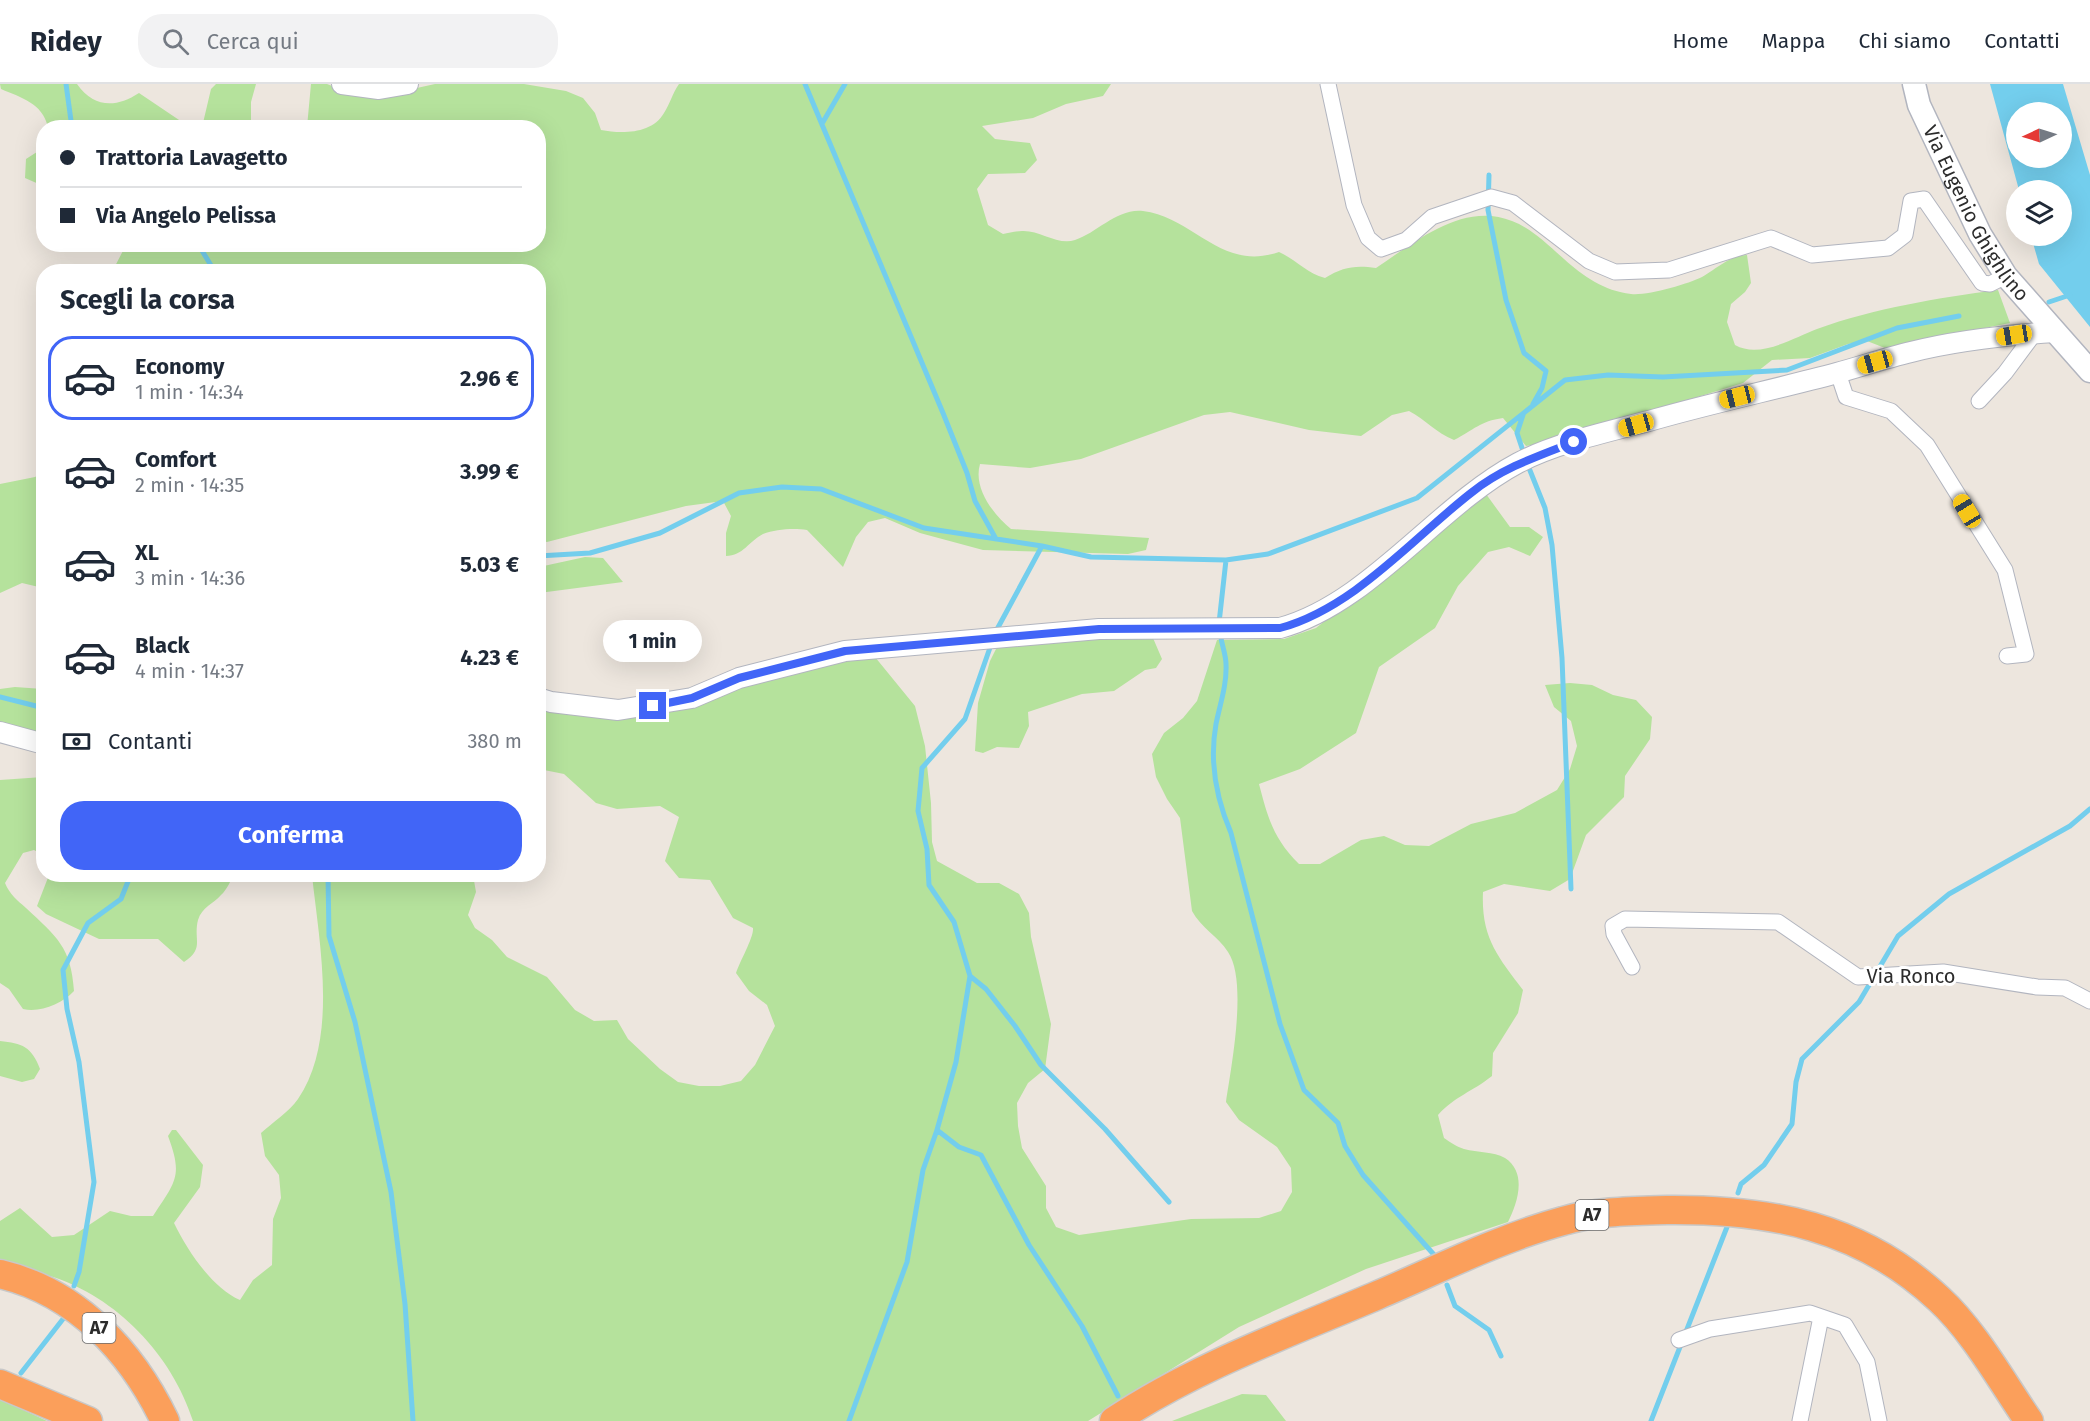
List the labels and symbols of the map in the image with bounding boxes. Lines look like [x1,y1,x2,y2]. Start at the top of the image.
north arrow [2006,102,2072,168]
street label: Via Eugenio Ghighlino [1918,121,2034,306]
car [1995,323,2033,347]
car [1855,348,1895,376]
car [1717,384,1757,410]
car [1616,411,1656,439]
route start [1560,428,1587,455]
car [1950,491,1984,531]
callout: 1 min [604,619,702,661]
route end [639,692,666,719]
street label: Via Ronco [1867,964,1955,988]
road number: A7 [1576,1200,1608,1230]
road number: A7 [82,1313,116,1343]

